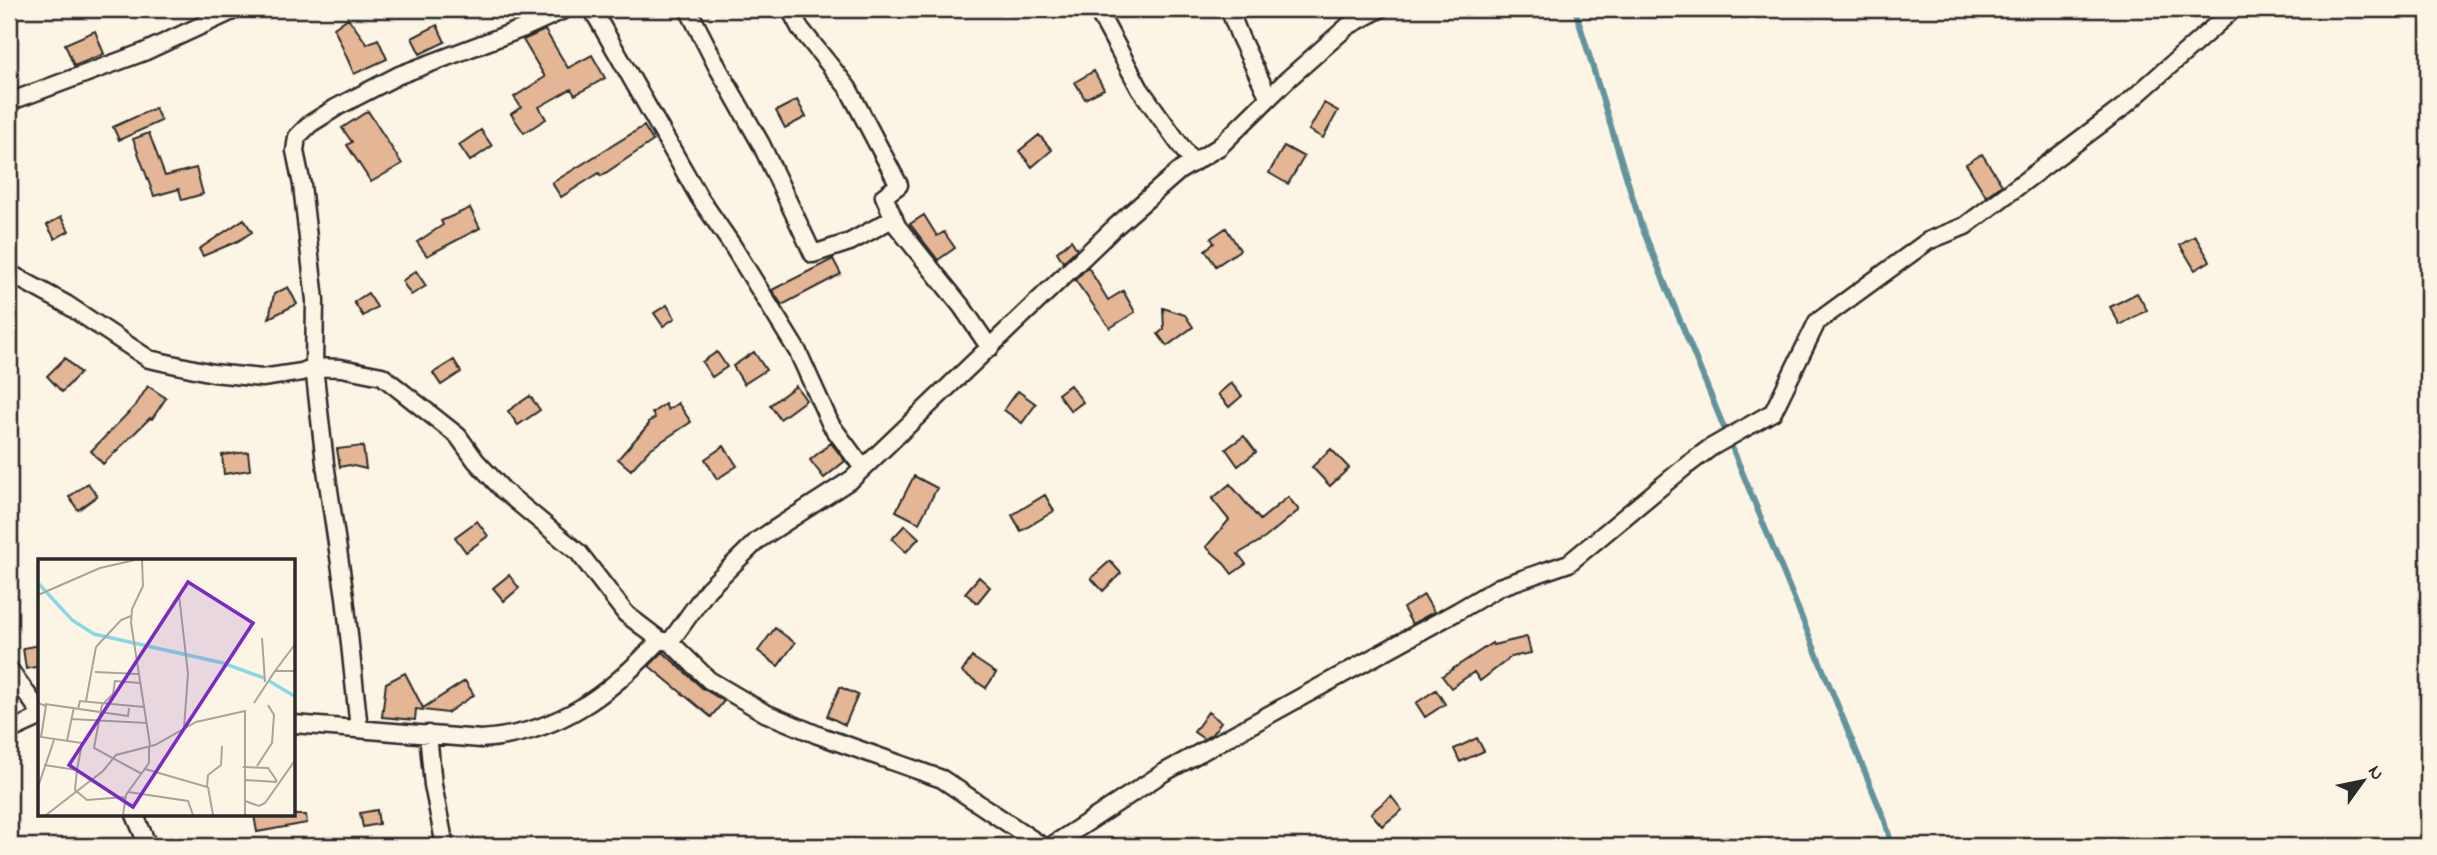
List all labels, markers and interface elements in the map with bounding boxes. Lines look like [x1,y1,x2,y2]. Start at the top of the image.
inset map [38,559,296,816]
north arrow [2328,746,2398,816]
text: N [2360,760,2390,786]

